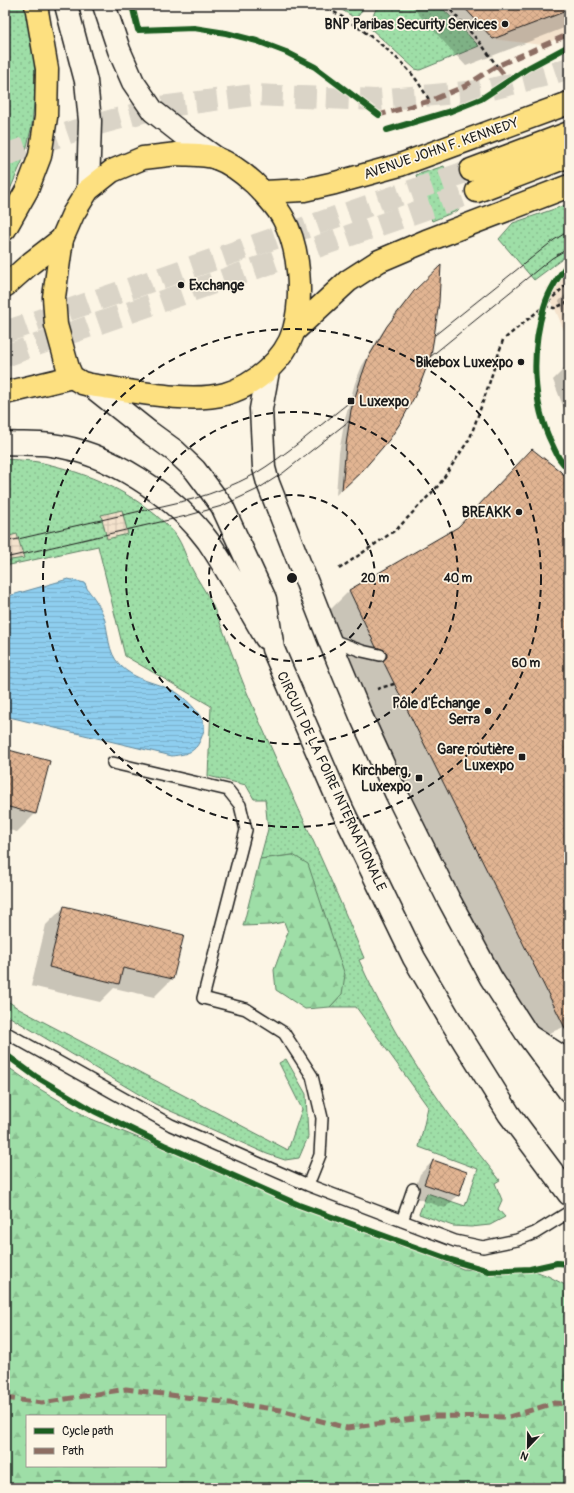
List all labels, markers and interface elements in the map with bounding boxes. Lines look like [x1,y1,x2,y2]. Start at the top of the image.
place label: BNP Paribas Security Services [325,16,498,33]
marker: BNP Paribas Security Services [500,19,510,29]
street label: AVENUE JOHN F. KENNEDY [361,114,521,183]
place label: Exchange [189,277,245,294]
marker: Exchange [176,280,186,290]
place label: Bikebox Luxexpo [416,354,513,371]
marker: Bikebox Luxexpo [516,357,526,367]
place label: Luxexpo [359,393,409,410]
marker: Luxexpo [346,396,356,406]
place label: BREAKK [462,504,512,521]
marker: BREAKK [514,507,524,517]
centre of rings [285,571,299,585]
text: 20 m [361,571,389,586]
text: 40 m [443,571,473,586]
text: 60 m [512,656,541,671]
street label: CIRCUIT DE LA FOIRE INTERNATIONALE [273,669,390,894]
place label: Pôle d'Échange Serra [392,694,481,728]
marker: Pôle d'Échange Serra [483,706,493,716]
place label: Gare routière Luxexpo [437,741,515,774]
marker: Gare routière Luxexpo [517,752,527,762]
place label: Kirchberg, Luxexpo [352,762,411,795]
marker: Kirchberg, Luxexpo [414,773,424,783]
legend [26,1415,166,1467]
text: Cycle path [62,1424,114,1439]
north arrow [508,1427,548,1467]
text: Path [62,1444,84,1459]
text: N [518,1448,530,1463]

